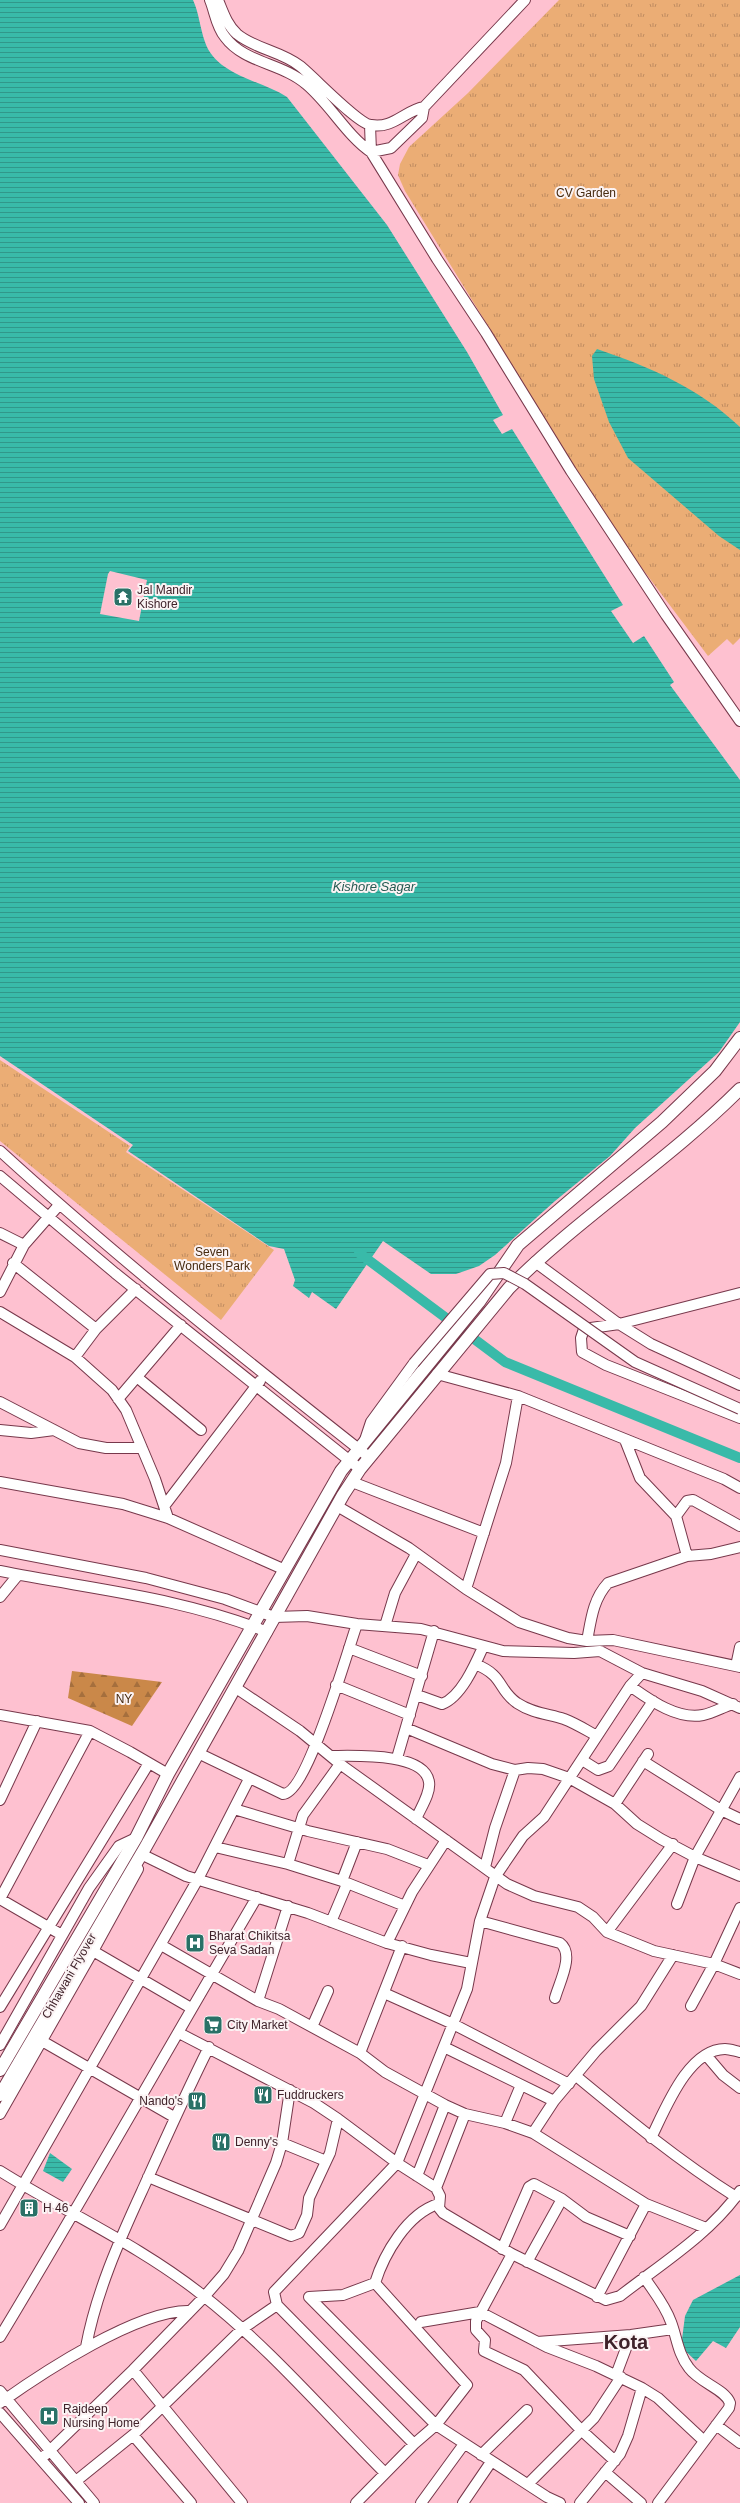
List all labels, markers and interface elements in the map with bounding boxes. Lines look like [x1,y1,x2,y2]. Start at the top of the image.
park label: CV Garden [556,186,616,200]
place label: Jal Mandir Kishore [137,583,192,611]
temple icon: Jal Mandir Kishore [112,586,134,608]
water label: Kishore Sagar [333,879,416,894]
park label: Seven Wonders Park [174,1245,251,1273]
park label: NY [116,1692,132,1706]
place label: Bharat Chikitsa Seva Sadan [209,1929,291,1957]
street label: Chhawani Flyover [39,1931,99,2021]
hospital icon: Bharat Chikitsa Seva Sadan [184,1932,206,1954]
supermarket icon: City Market [202,2014,224,2036]
place label: City Market [227,2018,288,2032]
restaurant icon: Fuddruckers [252,2084,274,2106]
place label: Fuddruckers [277,2088,344,2102]
restaurant icon: Nando's [186,2090,208,2112]
place label: Nando's [139,2094,183,2108]
restaurant icon: Denny's [210,2131,232,2153]
place label: Denny's [235,2135,278,2149]
building icon: H 46 [18,2197,40,2219]
place label: H 46 [43,2201,69,2215]
district label: Kota [604,2331,649,2353]
place label: Rajdeep Nursing Home [63,2402,140,2430]
hospital icon: Rajdeep Nursing Home [38,2405,60,2427]

